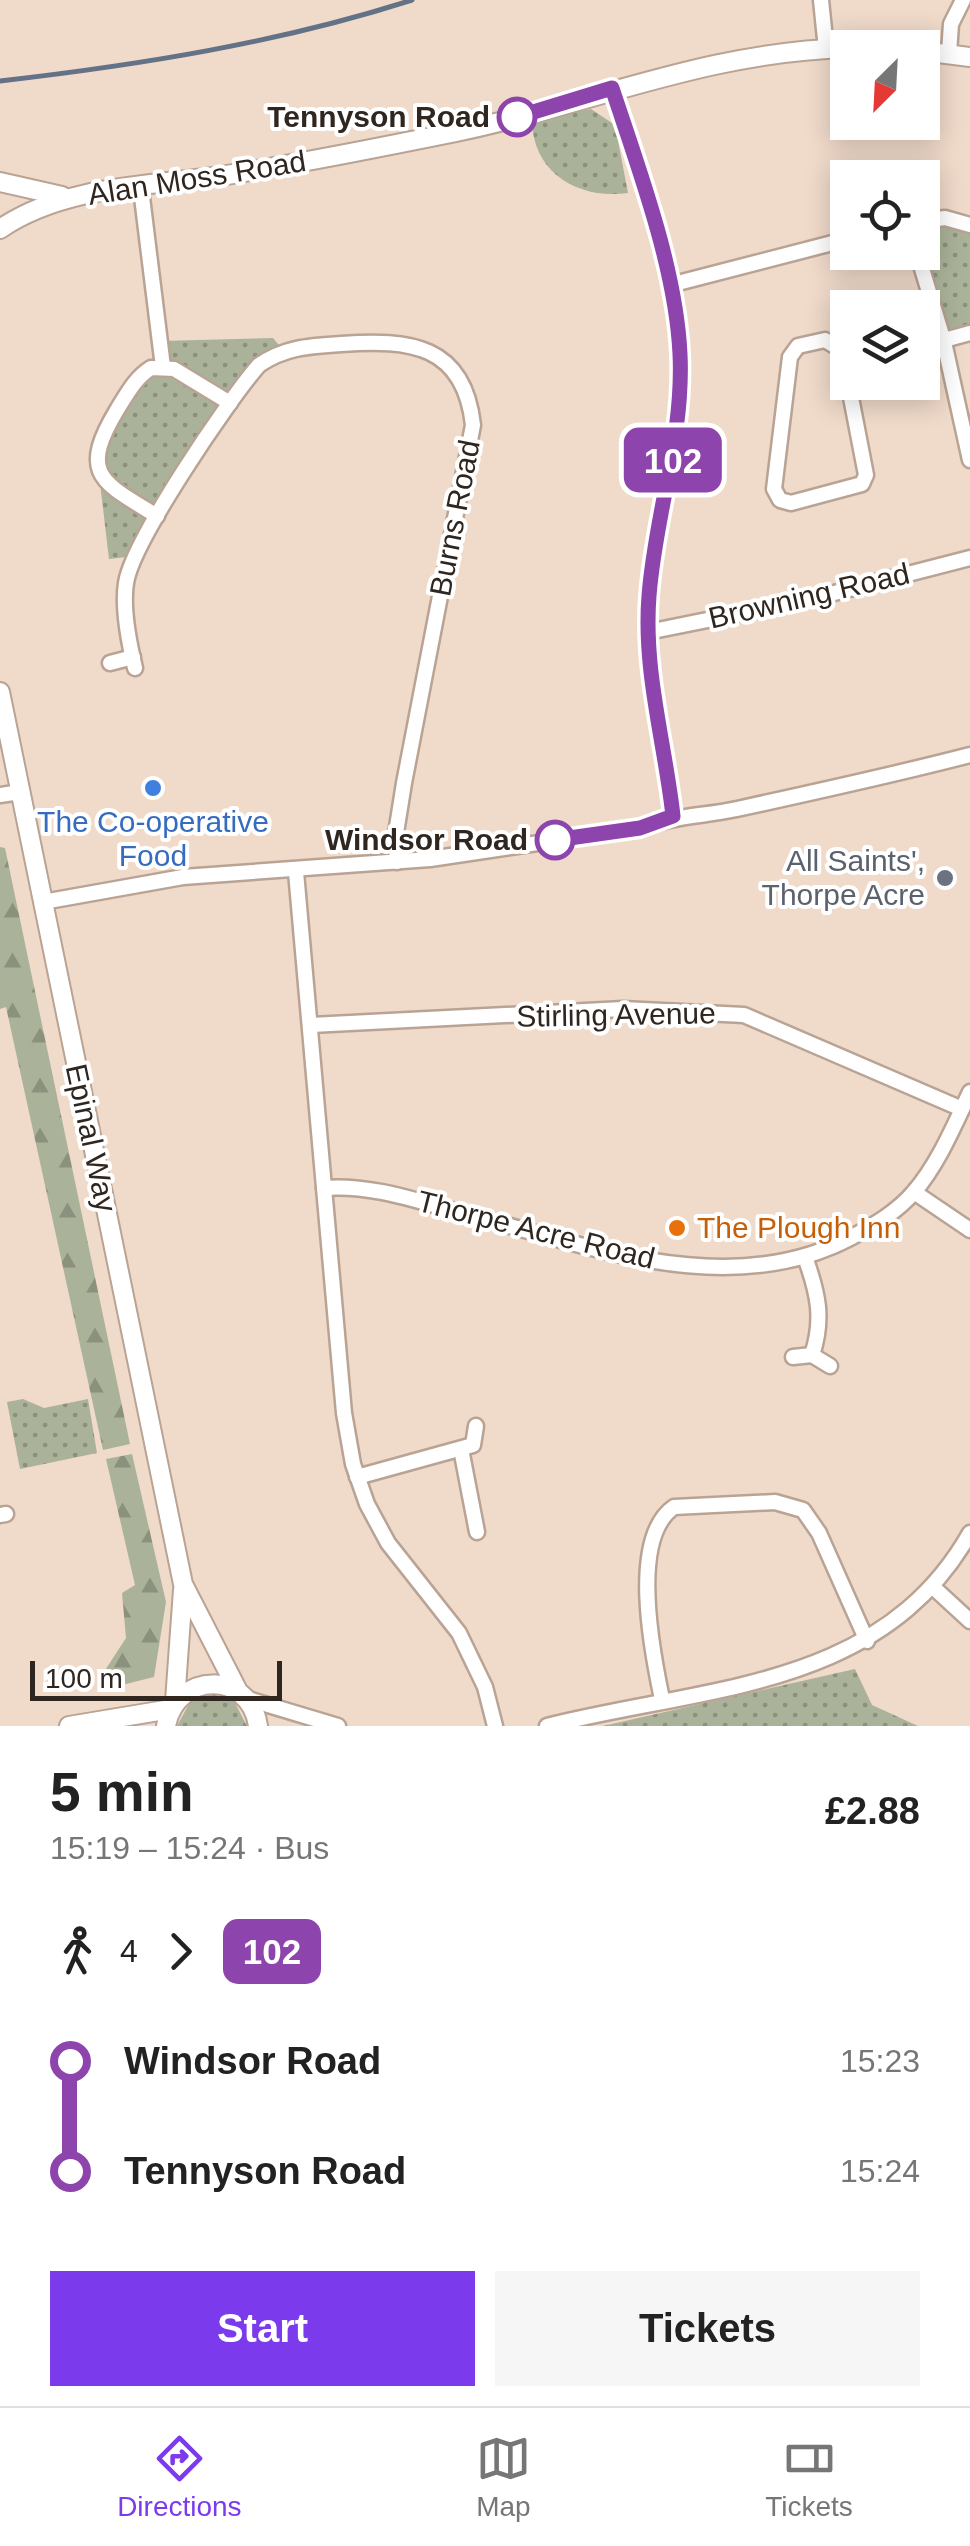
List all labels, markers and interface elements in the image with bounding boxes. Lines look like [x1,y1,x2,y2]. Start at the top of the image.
north arrow [830,30,940,140]
map controls [830,30,940,400]
marker: Tennyson Road [498,98,536,136]
place label: Tennyson Road [267,100,490,133]
street label: Alan Moss Road [86,144,308,211]
button: locate [830,160,940,270]
button: layers [830,290,940,400]
line badge: 102 [616,428,730,492]
street label: Burns Road [423,437,486,599]
text: 102 [644,441,702,480]
street label: Browning Road [705,556,913,635]
marker: The Co-operative Food [142,777,164,799]
place label: The Co-operative Food [37,805,269,872]
marker: Windsor Road [536,821,574,859]
place label: Windsor Road [325,823,528,856]
place label: All Saints', Thorpe Acre [762,844,925,911]
marker: All Saints', Thorpe Acre [934,867,956,889]
street label: Stirling Avenue [516,996,716,1033]
street label: Epinal Way [60,1061,123,1215]
street label: Thorpe Acre Road [414,1184,658,1275]
place label: The Plough Inn [697,1211,900,1244]
marker: The Plough Inn [666,1217,688,1239]
scale bar [30,1656,282,1700]
text: 100 m [45,1663,123,1694]
text: 5 min [50,1761,194,1823]
text: £2.88 [825,1790,920,1832]
text: 15:19 – 15:24 · Bus [50,1830,329,1866]
icon: walk [50,1924,105,1979]
icon: forward [153,1924,208,1979]
text: 102 [243,1932,301,1971]
text: 4 [120,1933,138,1969]
text: Windsor Road [124,2040,381,2082]
text: 15:23 [840,2043,920,2079]
text: Tennyson Road [124,2150,406,2192]
text: 15:24 [840,2153,920,2189]
button: Start [50,2271,475,2386]
button: Tickets [495,2271,920,2386]
tab: Directions [117,2431,242,2523]
tab: Map [476,2431,531,2523]
tab: Tickets [765,2431,853,2523]

